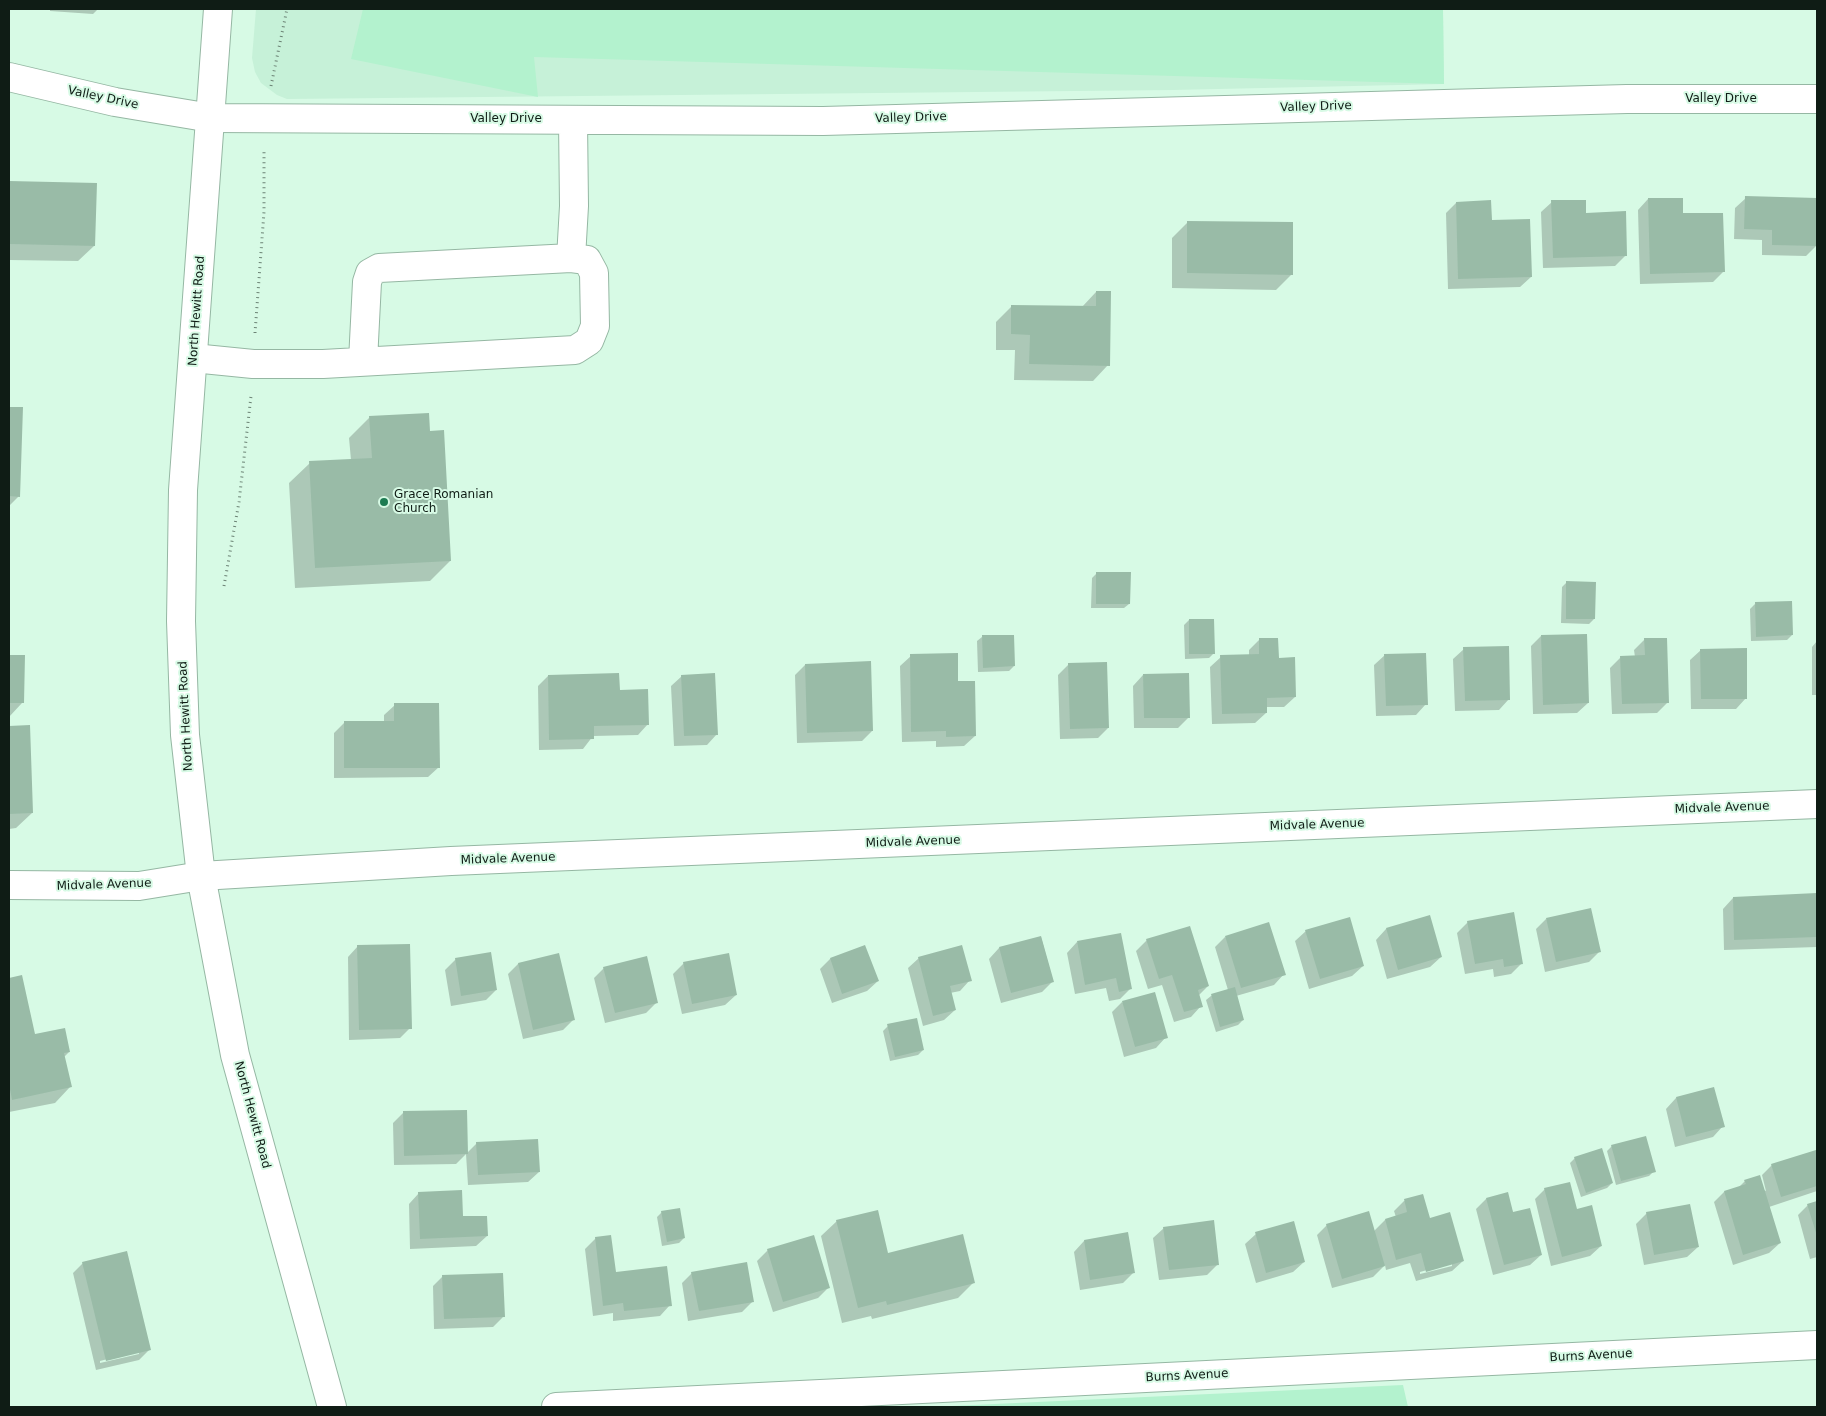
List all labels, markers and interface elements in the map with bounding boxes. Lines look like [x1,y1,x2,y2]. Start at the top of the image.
street label: Valley Drive [66,84,140,112]
street label: Valley Drive [1685,92,1757,106]
street label: Valley Drive [1280,99,1352,115]
street label: Valley Drive [875,110,947,126]
street label: Valley Drive [470,112,542,126]
street label: North Hewitt Road [186,255,208,367]
place label: Grace Romanian Church [394,488,493,516]
marker: Grace Romanian Church [378,496,390,508]
street label: North Hewitt Road [176,661,196,771]
street label: Midvale Avenue [1674,799,1770,817]
street label: Midvale Avenue [1269,816,1365,834]
street label: Midvale Avenue [865,833,961,851]
street label: Midvale Avenue [460,850,556,868]
street label: Midvale Avenue [56,876,152,894]
street label: North Hewitt Road [231,1060,273,1170]
street label: Burns Avenue [1549,1347,1633,1365]
street label: Burns Avenue [1145,1367,1229,1385]

